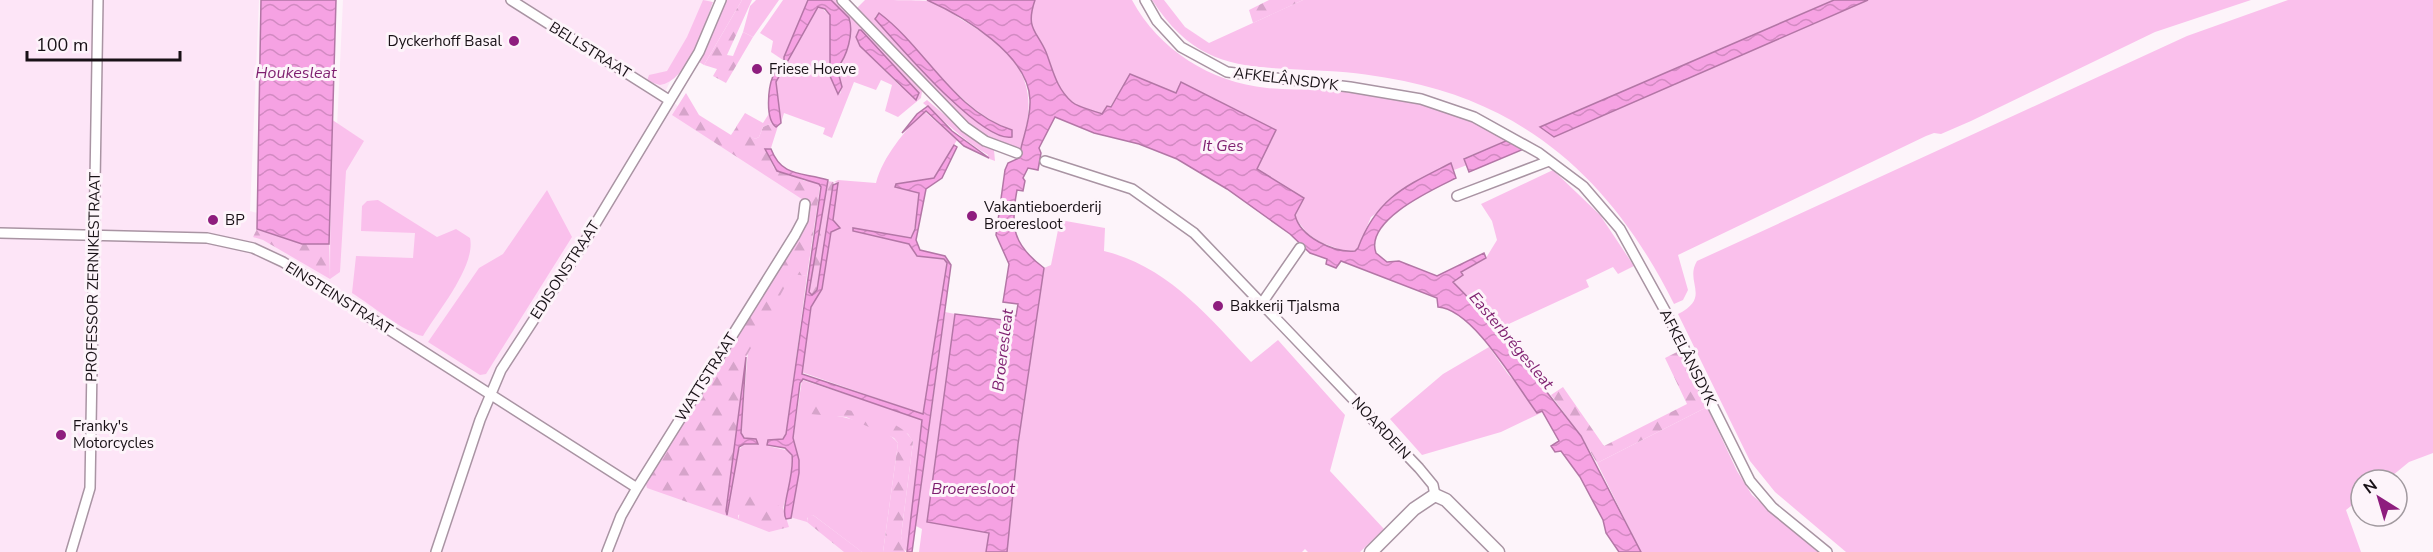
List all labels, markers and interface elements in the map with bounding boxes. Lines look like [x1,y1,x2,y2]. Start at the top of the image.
street label: BELLSTRAAT [545,17,635,83]
scale bar [27,24,180,62]
place label: Dyckerhoff Basal [388,31,503,51]
text: 100 m [36,33,88,57]
marker: Dyckerhoff Basal [507,34,521,48]
place label: Friese Hoeve [769,59,856,79]
water label: Houkesleat [255,62,337,84]
marker: Friese Hoeve [750,62,764,76]
street label: AFKELÂNSDYK [1232,63,1340,95]
water label: It Ges [1202,135,1244,157]
street label: PROFESSOR ZERNIKESTRAAT [81,172,105,382]
place label: Vakantieboerderij Broeresloot [983,197,1102,234]
marker: Vakantieboerderij Broeresloot [965,209,979,223]
place label: BP [225,210,245,230]
marker: BP [206,213,220,227]
street label: EDISONSTRAAT [526,217,604,323]
street label: EINSTEINSTRAAT [282,257,396,339]
water label: Easterbrégesleat [1464,287,1559,395]
place label: Bakkerij Tjalsma [1230,296,1340,316]
marker: Bakkerij Tjalsma [1211,299,1225,313]
street label: AFKELÂNSDYK [1655,305,1721,409]
water label: Broeresleat [987,307,1019,393]
street label: WATTSTRAAT [671,329,741,425]
street label: NOARDEIN [1347,393,1415,463]
place label: Franky's Motorcycles [73,416,154,453]
marker: Franky's Motorcycles [54,428,68,442]
north arrow [2349,468,2409,528]
text: N [2359,474,2382,499]
water label: Broeresloot [931,478,1015,500]

